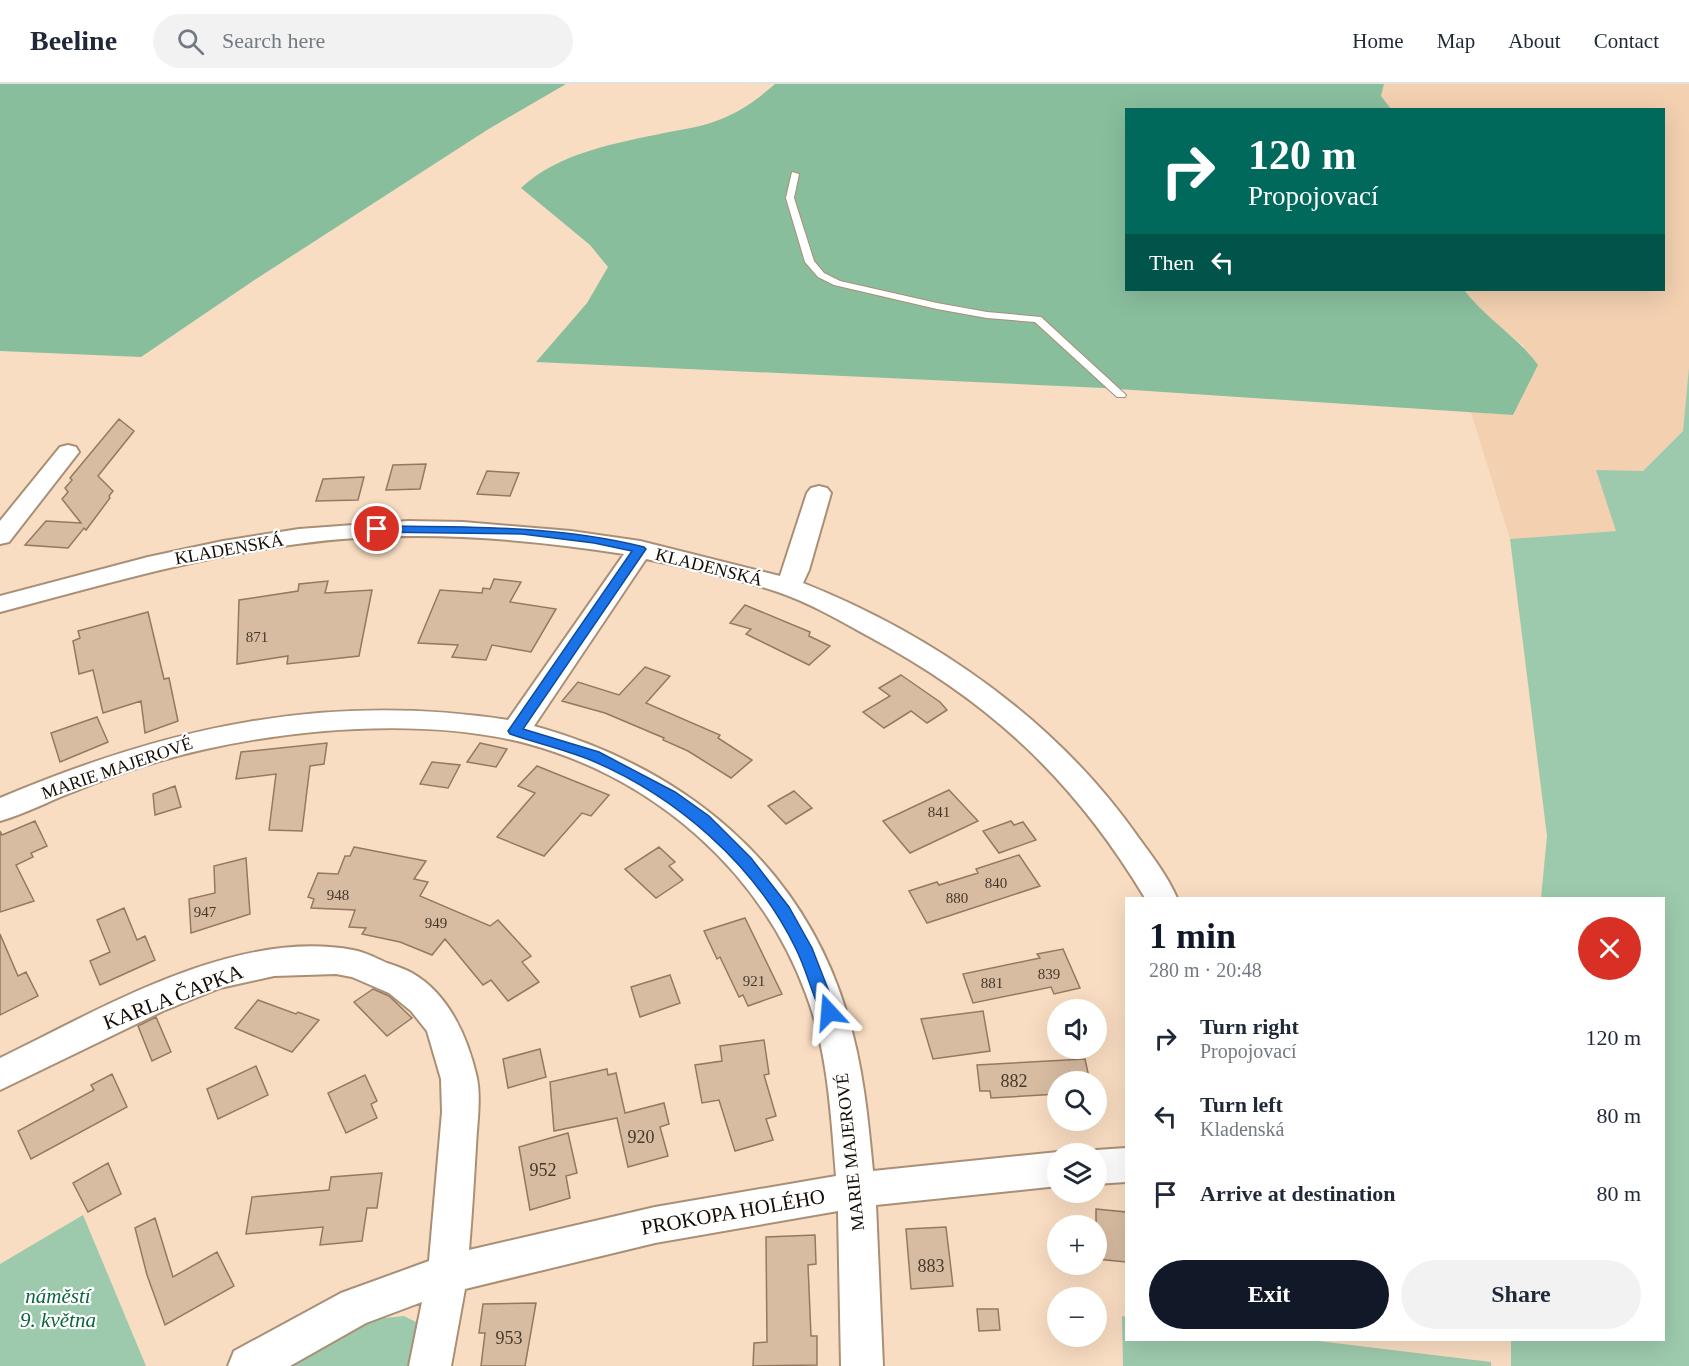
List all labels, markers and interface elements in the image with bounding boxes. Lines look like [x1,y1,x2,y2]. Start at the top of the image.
search box [153,14,573,68]
text: Beeline [30,25,117,56]
icon: search [174,25,207,58]
text: Search here [222,28,325,53]
text: Home [1352,29,1404,53]
text: Map [1437,29,1475,53]
text: About [1508,29,1561,53]
text: Contact [1594,29,1659,53]
icon: right [1149,132,1227,210]
text: 120 m [1248,132,1357,178]
text: Propojovací [1248,181,1378,211]
icon: left [1206,246,1239,279]
text: Then [1149,250,1194,275]
pin [351,503,402,554]
icon: arrive [360,512,393,545]
street label: KLADENSKÁ [173,529,285,568]
street label: KLADENSKÁ [653,543,765,590]
house number: 871 [246,629,268,645]
street label: MARIE MAJEROVÉ [38,732,195,803]
house number: 841 [928,804,950,820]
house number: 840 [985,875,1007,891]
house number: 948 [327,887,349,903]
house number: 880 [946,890,968,906]
house number: 947 [194,904,217,920]
house number: 949 [425,915,447,931]
text: 1 min [1149,916,1236,956]
button: close [1578,917,1641,980]
street label: KARLA ČAPKA [100,959,247,1035]
text: 280 m · 20:48 [1149,959,1262,981]
house number: 839 [1038,966,1060,982]
house number: 921 [743,973,765,989]
house number: 881 [981,975,1003,991]
position arrow [797,980,861,1044]
map controls [1047,999,1107,1347]
button: sound [1047,999,1107,1059]
text: Turn right [1200,1014,1299,1039]
icon: right [1149,1022,1182,1055]
text: 120 m [1585,1025,1641,1050]
text: Propojovací [1200,1040,1297,1062]
house number: 882 [1001,1071,1028,1091]
button: search [1047,1071,1107,1131]
street label: MARIE MAJEROVÉ [831,1072,868,1232]
text: Turn left [1200,1092,1283,1117]
icon: left [1149,1100,1182,1133]
text: 80 m [1596,1103,1641,1128]
text: Kladenská [1200,1118,1284,1140]
house number: 920 [628,1127,655,1147]
button: layers [1047,1143,1107,1203]
house number: 952 [530,1160,557,1180]
icon: arrive [1149,1178,1182,1211]
text: Arrive at destination [1200,1181,1396,1206]
text: 80 m [1596,1181,1641,1206]
street label: PROKOPA HOLÉHO [639,1184,827,1240]
button: + [1047,1215,1107,1275]
house number: 883 [918,1256,945,1276]
button: Exit [1149,1260,1389,1329]
button: Share [1401,1260,1641,1329]
park label: náměstí 9. května [20,1284,96,1332]
button: − [1047,1287,1107,1347]
house number: 953 [496,1328,523,1348]

